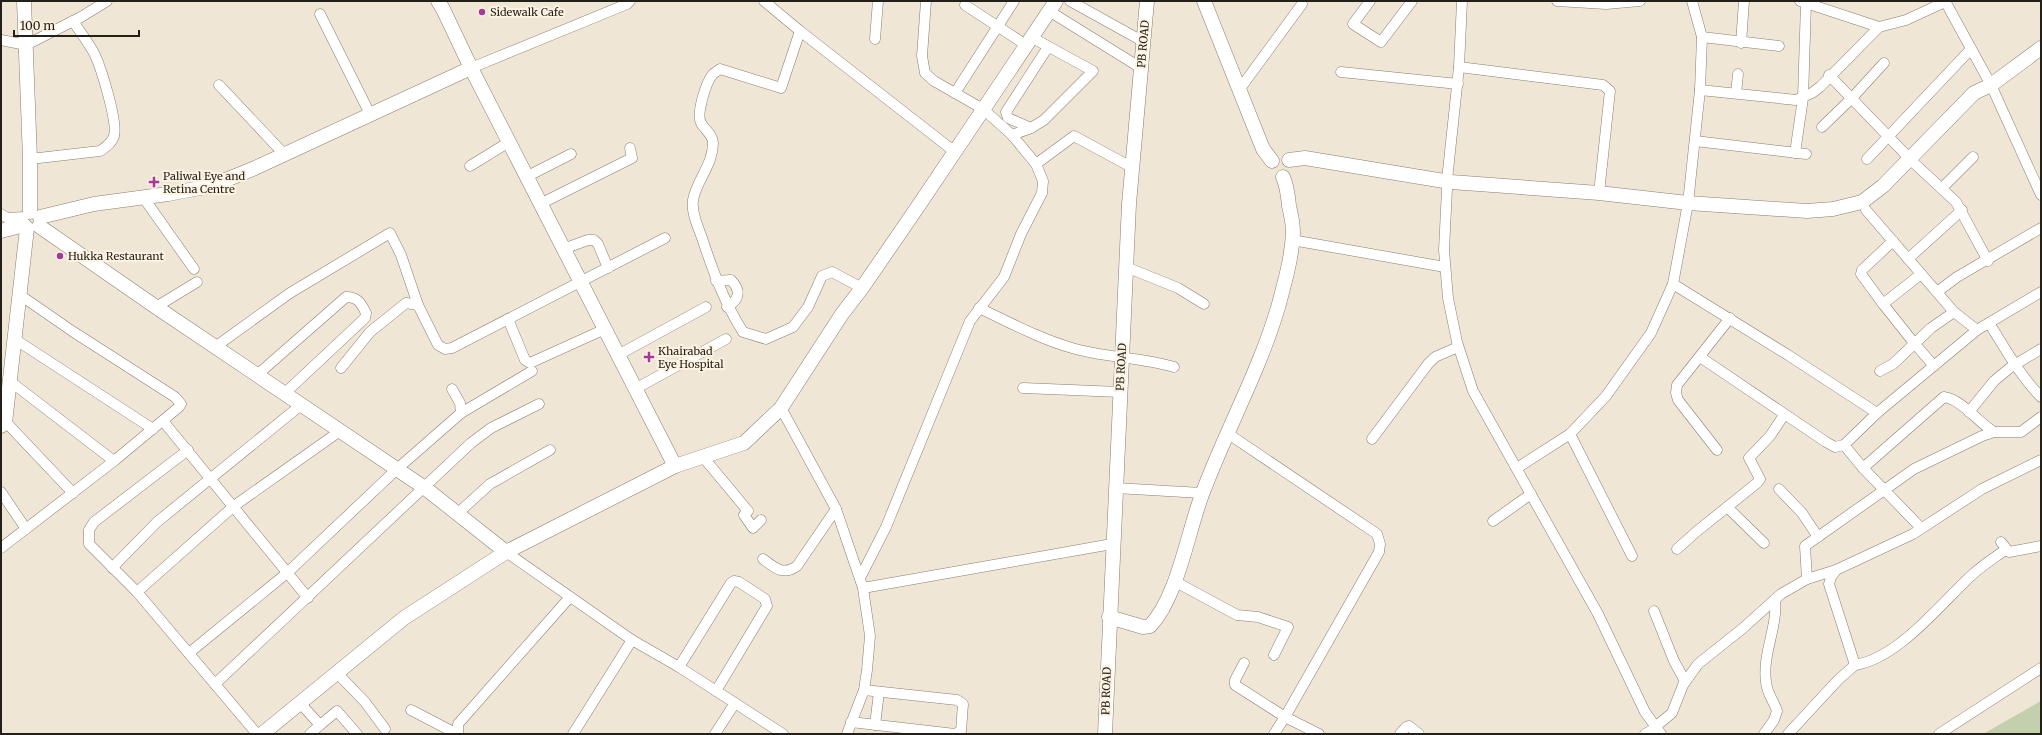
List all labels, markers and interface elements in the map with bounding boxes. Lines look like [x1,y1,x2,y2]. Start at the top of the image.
place label: Sidewalk Cafe [490,5,564,19]
marker: Sidewalk Cafe [477,7,487,17]
scale bar [14,12,139,38]
text: 100 m [20,18,55,33]
street label: PB ROAD [1134,19,1152,69]
place label: Paliwal Eye and Retina Centre [163,169,246,196]
marker: Paliwal Eye and Retina Centre [148,176,160,188]
place label: Hukka Restaurant [68,249,164,263]
marker: Hukka Restaurant [55,251,65,261]
street label: PB ROAD [1113,343,1129,391]
place label: Khairabad Eye Hospital [658,344,724,371]
marker: Khairabad Eye Hospital [643,351,655,363]
street label: PB ROAD [1098,667,1114,715]

